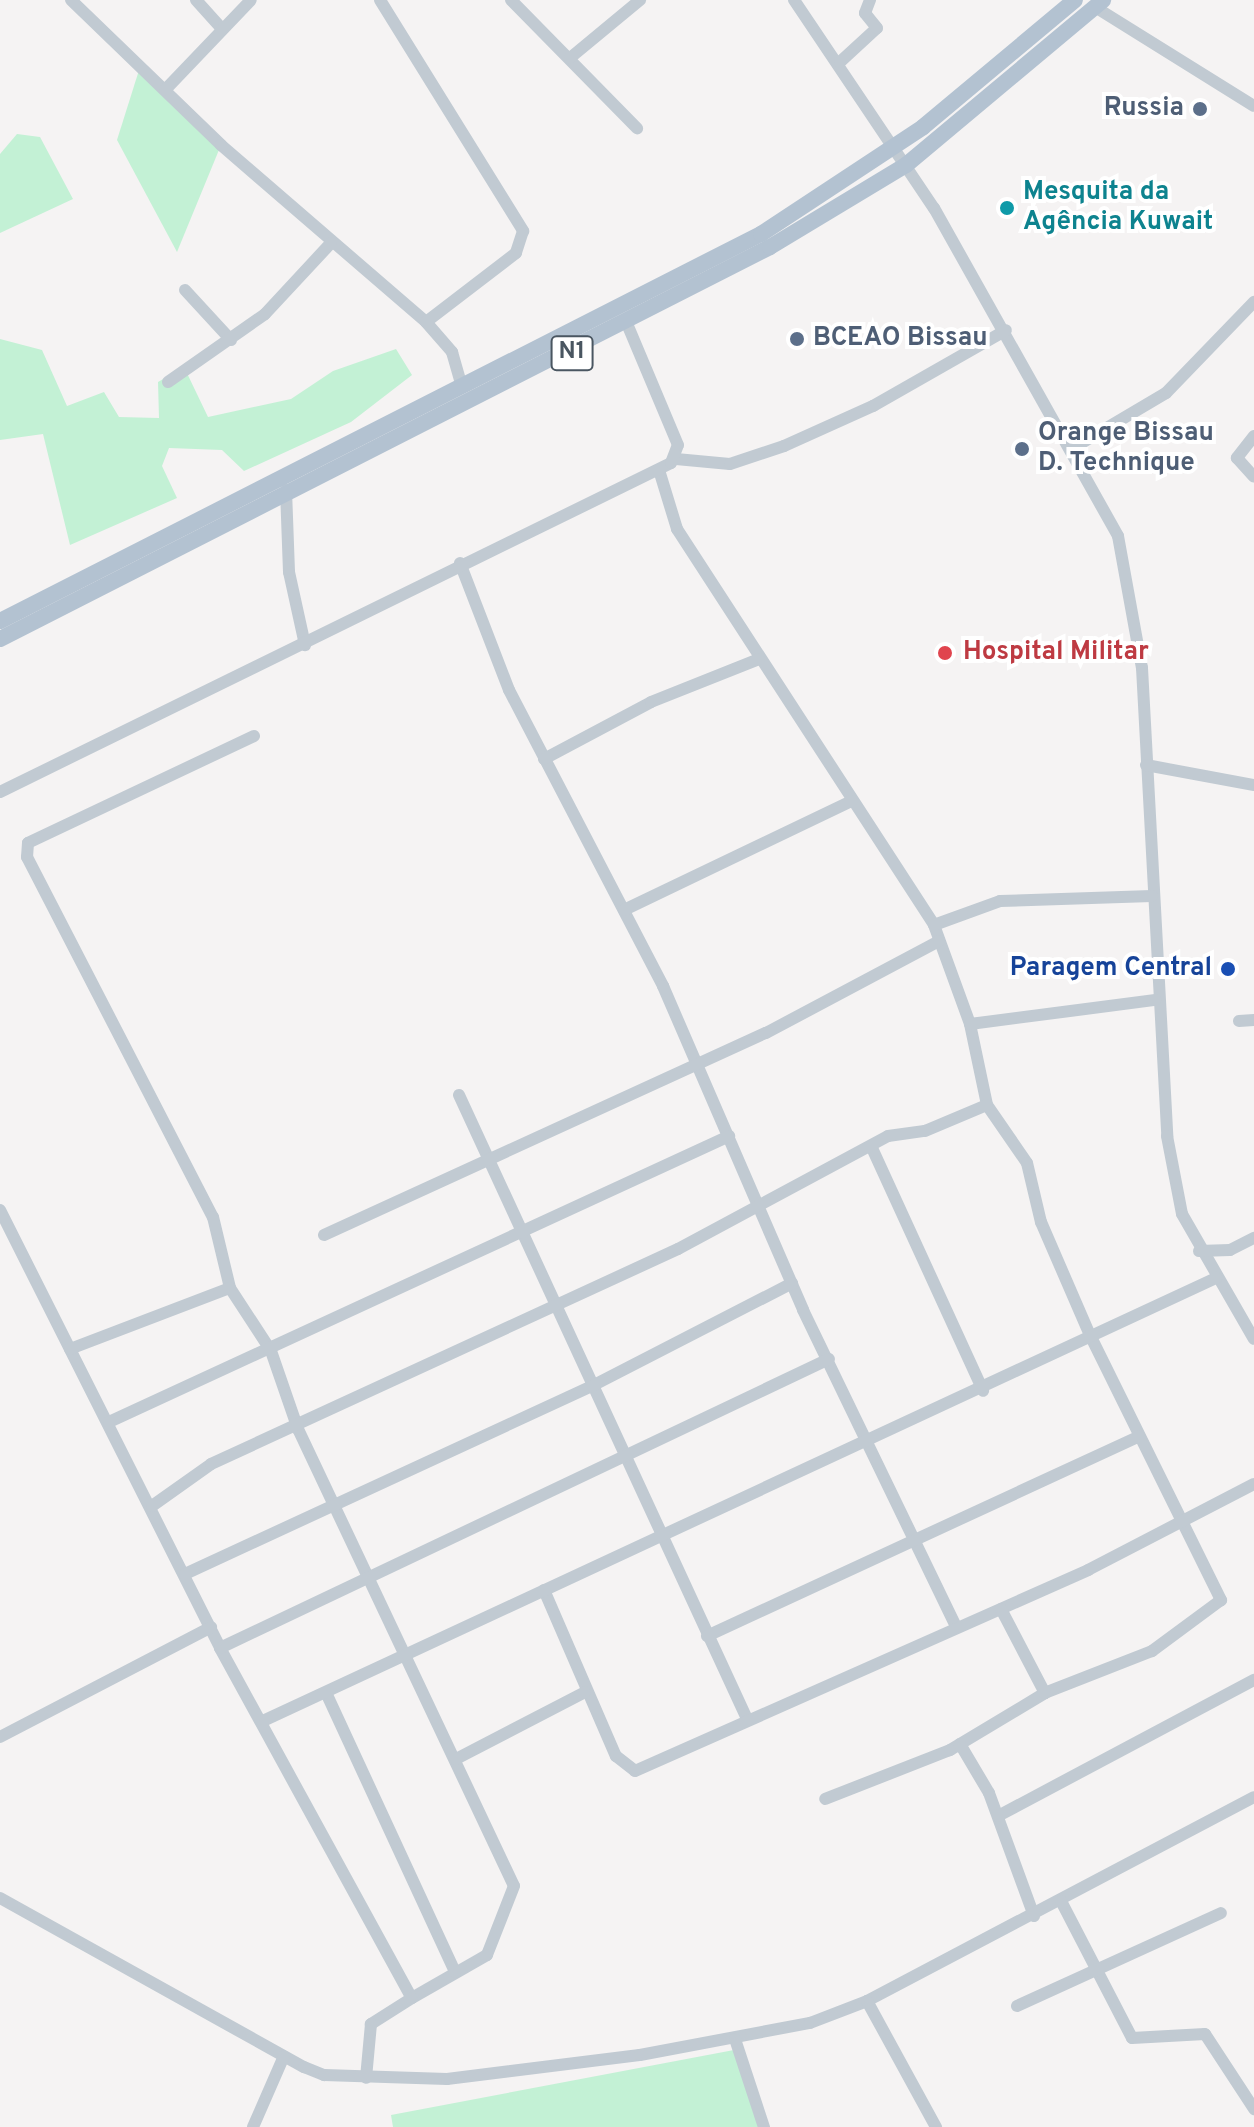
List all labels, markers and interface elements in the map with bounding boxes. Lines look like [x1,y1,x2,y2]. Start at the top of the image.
place label: Russia [1104,93,1184,125]
marker: Russia [1191,100,1209,118]
place label: Mesquita da Agência Kuwait [1023,177,1213,238]
marker: Mesquita da Agência Kuwait [998,199,1016,217]
place label: BCEAO Bissau [813,323,988,355]
marker: BCEAO Bissau [788,330,806,348]
road number: N1 [550,333,594,373]
place label: Orange Bissau D. Technique [1038,418,1214,480]
marker: Orange Bissau D. Technique [1013,440,1031,458]
place label: Hospital Militar [963,637,1149,669]
marker: Hospital Militar [934,642,956,664]
place label: Paragem Central [1010,953,1212,985]
marker: Paragem Central [1219,960,1237,978]

